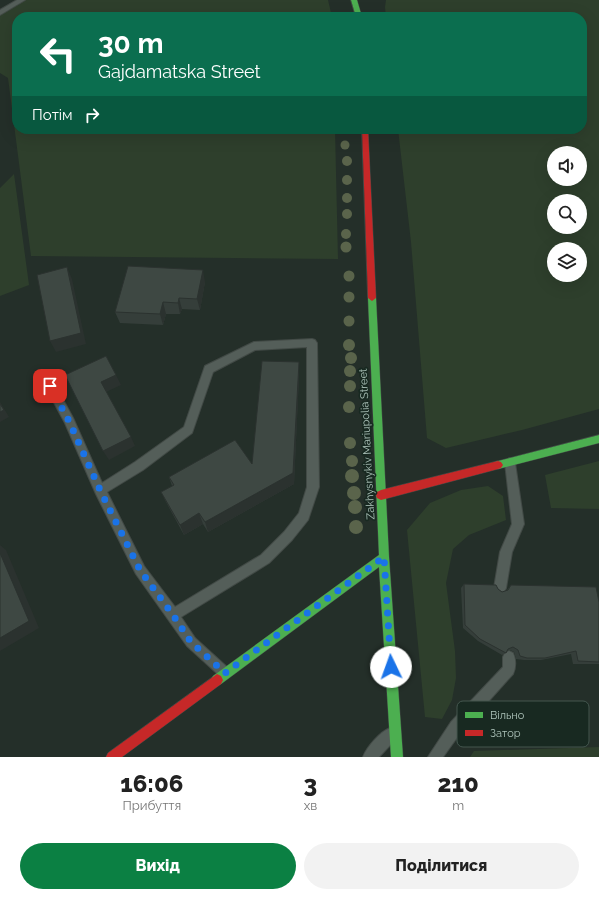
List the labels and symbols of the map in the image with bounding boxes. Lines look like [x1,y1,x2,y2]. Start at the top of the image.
street label: Zakhysnykiv Mariupolia Street [357,368,377,520]
pin [33,369,67,403]
position arrow [370,646,412,688]
legend [457,701,589,747]
text: Вільно [490,709,525,722]
text: Затор [490,727,521,740]

